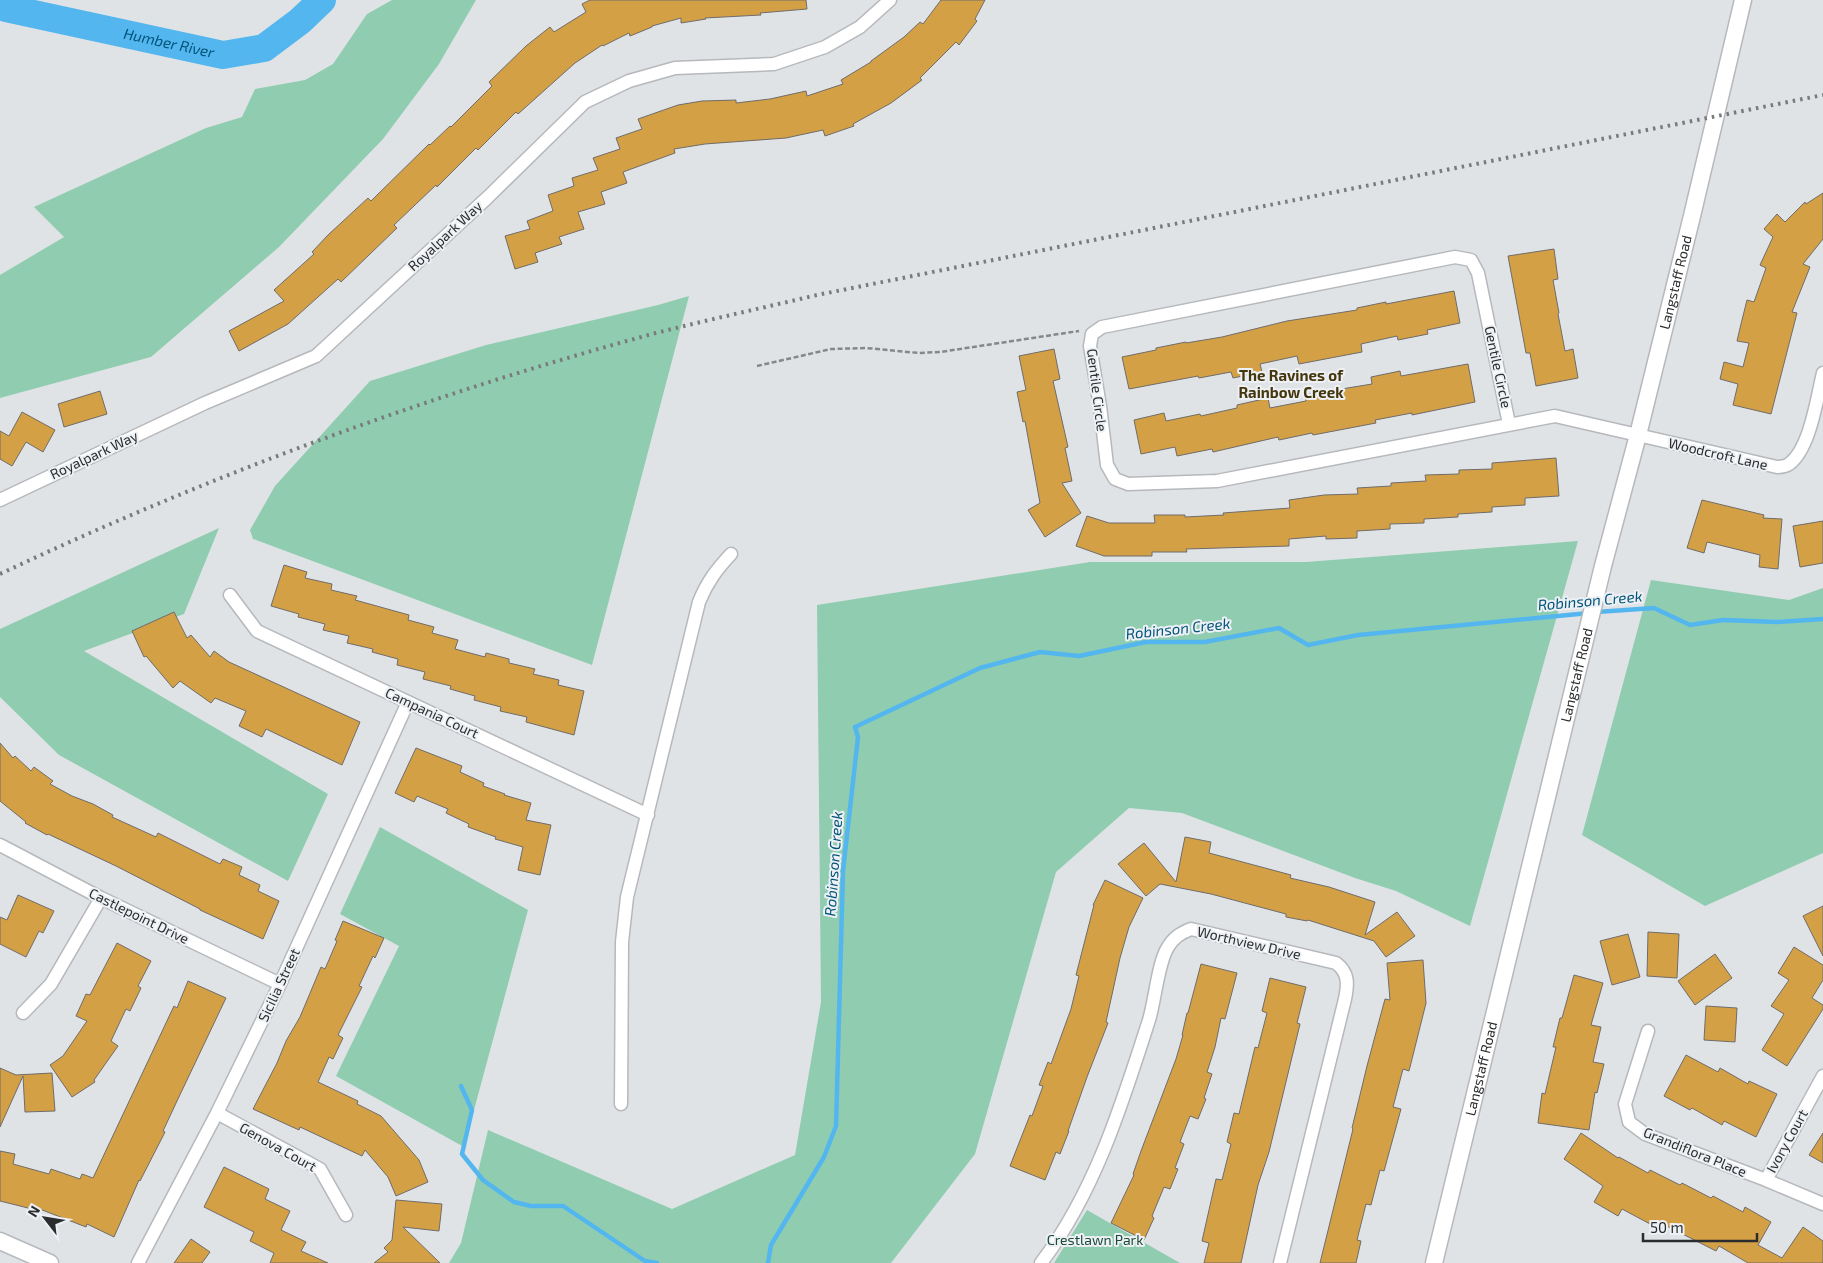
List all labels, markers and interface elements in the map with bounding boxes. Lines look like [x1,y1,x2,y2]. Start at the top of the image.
water label: Humber River [122,24,217,61]
street label: Royalpark Way [404,197,486,274]
street label: Langstaff Road [1655,233,1695,331]
street label: Gentile Circle [1481,324,1515,409]
street label: Gentile Circle [1084,347,1111,432]
district label: The Ravines of Rainbow Creek [1238,366,1344,401]
street label: Royalpark Way [47,426,141,482]
street label: Woodcroft Lane [1667,434,1769,473]
water label: Robinson Creek [1537,586,1643,614]
water label: Robinson Creek [1125,614,1231,642]
street label: Langstaff Road [1556,626,1596,724]
street label: Campania Court [383,683,482,742]
water label: Robinson Creek [820,811,846,917]
street label: Castlepoint Drive [86,884,192,947]
street label: Worthview Drive [1196,922,1303,963]
street label: Sicilia Street [254,945,303,1024]
street label: Langstaff Road [1461,1020,1500,1117]
street label: Ivory Court [1762,1106,1811,1175]
street label: Genova Court [237,1118,320,1175]
street label: Grandiflora Place [1641,1123,1749,1180]
north arrow [20,1193,70,1243]
text: N [24,1202,43,1220]
scale bar [1643,1210,1757,1242]
text: 50 m [1650,1218,1684,1236]
park label: Crestlawn Park [1047,1231,1143,1248]

